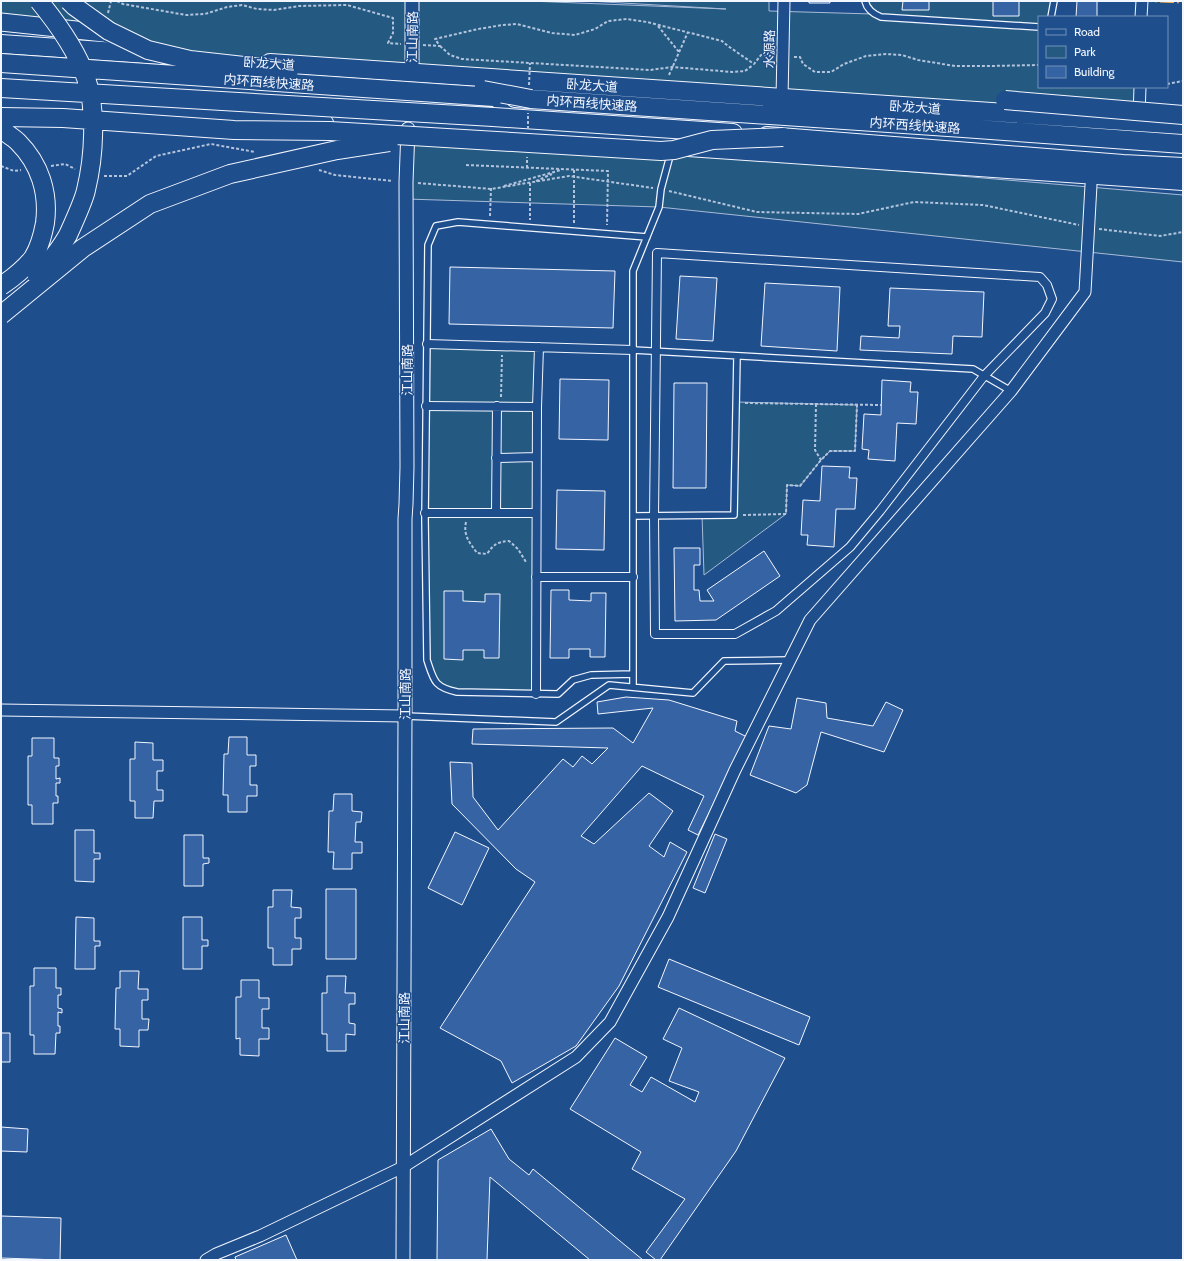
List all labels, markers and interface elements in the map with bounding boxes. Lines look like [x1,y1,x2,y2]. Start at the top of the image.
street label: 江山南路 [404,11,420,63]
legend [1038,16,1168,88]
text: Road [1074,24,1100,39]
street label: 水源路 [761,29,777,69]
text: Park [1074,44,1096,59]
street label: 卧龙大道 [242,53,296,73]
text: Building [1074,64,1116,79]
street label: 内环西线快速路 [223,71,315,93]
street label: 卧龙大道 [565,75,619,95]
street label: 内环西线快速路 [546,92,638,114]
street label: 卧龙大道 [888,97,942,117]
street label: 内环西线快速路 [869,114,961,136]
street label: 江山南路 [399,344,415,396]
street label: 江山南路 [397,668,413,720]
street label: 江山南路 [396,992,412,1044]

